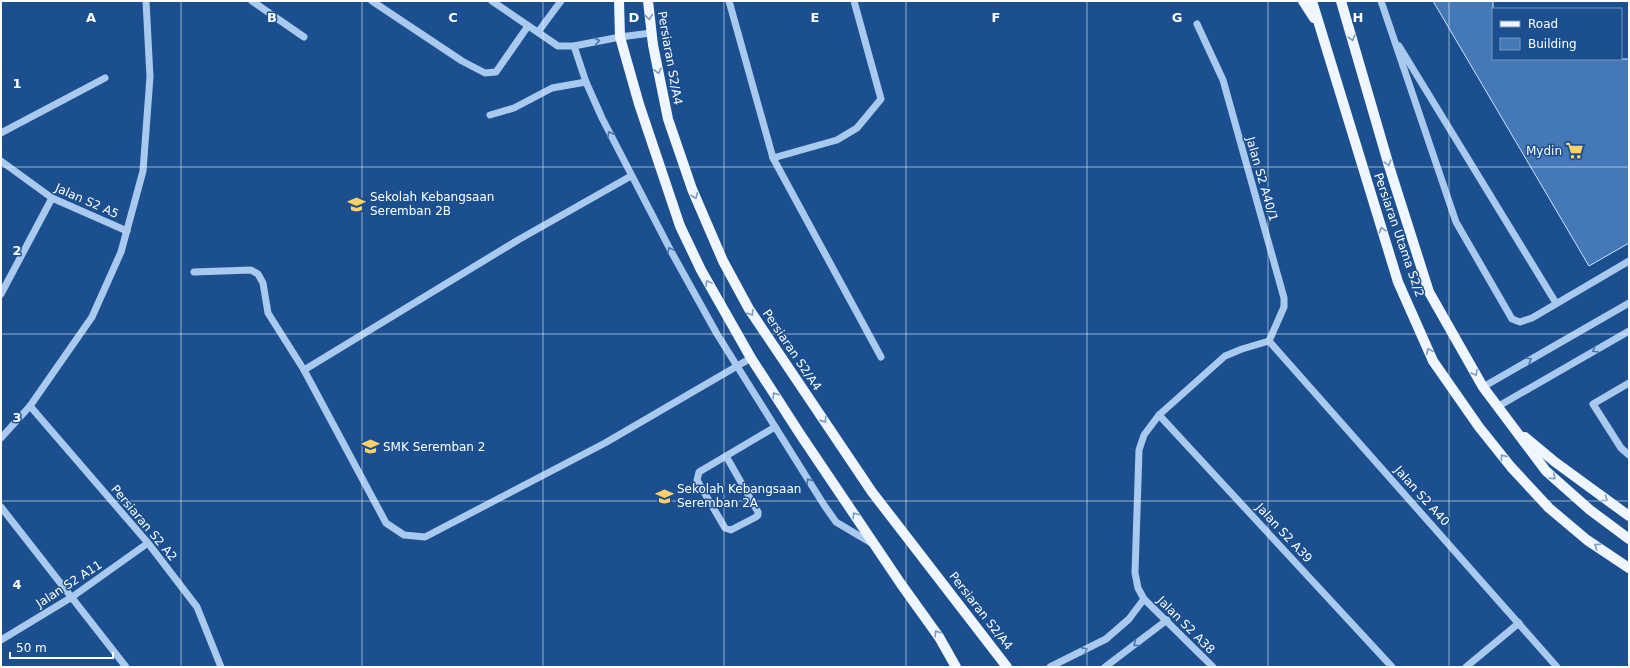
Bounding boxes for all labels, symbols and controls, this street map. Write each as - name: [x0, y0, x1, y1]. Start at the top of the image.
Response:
- legend: [1492, 8, 1622, 60]
- text: A: [86, 10, 96, 25]
- text: B: [267, 10, 277, 25]
- text: C: [448, 10, 458, 25]
- text: D: [629, 10, 640, 25]
- street label: Persiaran S2/A4: [655, 10, 685, 106]
- text: E: [811, 10, 819, 25]
- text: F: [992, 10, 1000, 25]
- text: G: [1172, 10, 1182, 25]
- text: H: [1353, 10, 1363, 25]
- one-way arrow: [645, 14, 654, 20]
- text: Road: [1528, 17, 1558, 31]
- one-way arrow: [1347, 35, 1356, 42]
- text: Building: [1528, 37, 1577, 51]
- one-way arrow: [594, 38, 600, 46]
- one-way arrow: [653, 68, 662, 75]
- text: 1: [12, 76, 22, 91]
- one-way arrow: [607, 131, 615, 138]
- street label: Jalan S2 A40/1: [1243, 134, 1281, 223]
- supermarket icon: Mydin: [1565, 141, 1585, 161]
- place label: Mydin: [1526, 144, 1562, 158]
- one-way arrow: [1383, 160, 1392, 167]
- street label: Persiaran Utama S2/2: [1371, 171, 1427, 299]
- street label: Jalan S2 A5: [52, 180, 121, 221]
- place label: Sekolah Kebangsaan Seremban 2B: [370, 190, 494, 218]
- one-way arrow: [690, 192, 698, 199]
- school or university icon: Sekolah Kebangsaan Seremban 2B: [347, 194, 367, 214]
- one-way arrow: [1378, 226, 1386, 233]
- text: 2: [12, 243, 22, 258]
- one-way arrow: [667, 247, 674, 254]
- one-way arrow: [706, 280, 713, 287]
- street label: Persiaran S2/A4: [760, 307, 824, 393]
- one-way arrow: [746, 309, 754, 316]
- one-way arrow: [1592, 346, 1599, 353]
- one-way arrow: [1425, 347, 1433, 354]
- one-way arrow: [1525, 358, 1532, 365]
- one-way arrow: [1470, 369, 1477, 376]
- one-way arrow: [772, 392, 779, 399]
- text: 3: [12, 410, 22, 425]
- one-way arrow: [819, 416, 826, 423]
- school or university icon: SMK Seremban 2: [360, 437, 380, 457]
- place label: SMK Seremban 2: [383, 440, 485, 454]
- one-way arrow: [1500, 454, 1507, 461]
- street label: Jalan S2 A40: [1391, 463, 1452, 529]
- one-way arrow: [1548, 472, 1556, 479]
- one-way arrow: [806, 478, 813, 485]
- street label: Persiaran S2 A2: [108, 482, 180, 564]
- place label: Sekolah Kebangsaan Seremban 2A: [677, 482, 801, 510]
- school or university icon: Sekolah Kebangsaan Seremban 2A: [654, 486, 674, 506]
- one-way arrow: [1601, 494, 1608, 502]
- street label: Jalan S2 A39: [1252, 500, 1315, 565]
- one-way arrow: [853, 512, 860, 519]
- one-way arrow: [1594, 544, 1601, 551]
- street label: Jalan S2 A11: [33, 558, 104, 611]
- street label: Persiaran S2/A4: [946, 569, 1016, 653]
- text: 4: [12, 577, 22, 592]
- street label: Jalan S2 A38: [1154, 593, 1218, 657]
- one-way arrow: [934, 630, 941, 637]
- scale bar: [10, 634, 113, 660]
- one-way arrow: [1134, 639, 1141, 646]
- text: 50 m: [16, 641, 47, 655]
- one-way arrow: [1081, 647, 1088, 655]

